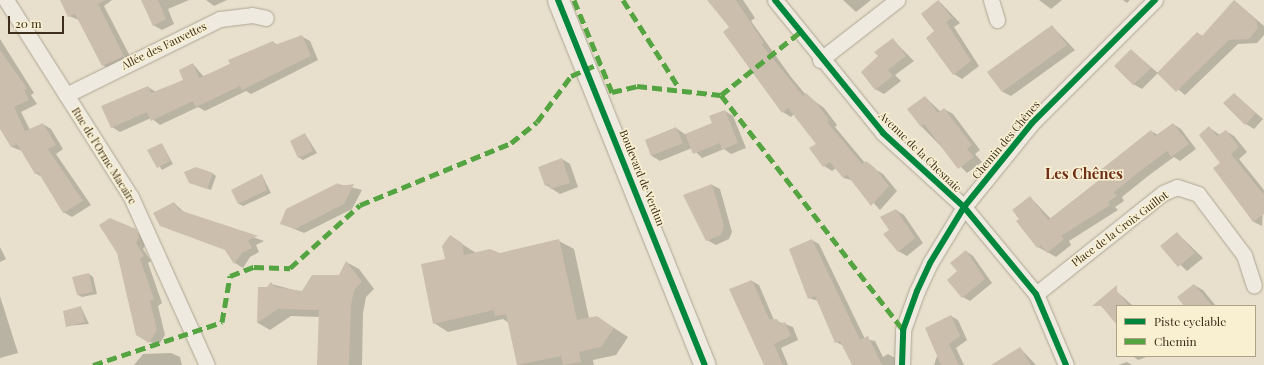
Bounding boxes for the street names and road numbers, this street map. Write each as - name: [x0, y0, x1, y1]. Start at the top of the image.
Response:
- street label: Allée des Fauvettes: [119, 20, 209, 72]
- street label: Chemin des Chênes: [969, 98, 1043, 182]
- street label: Rue de l'Orme Macaire: [69, 105, 139, 207]
- street label: Avenue de la Chesnaie: [876, 109, 964, 195]
- street label: Boulevard de Verdun: [617, 128, 667, 228]
- street label: Place de la Croix Guillot: [1069, 188, 1171, 270]

